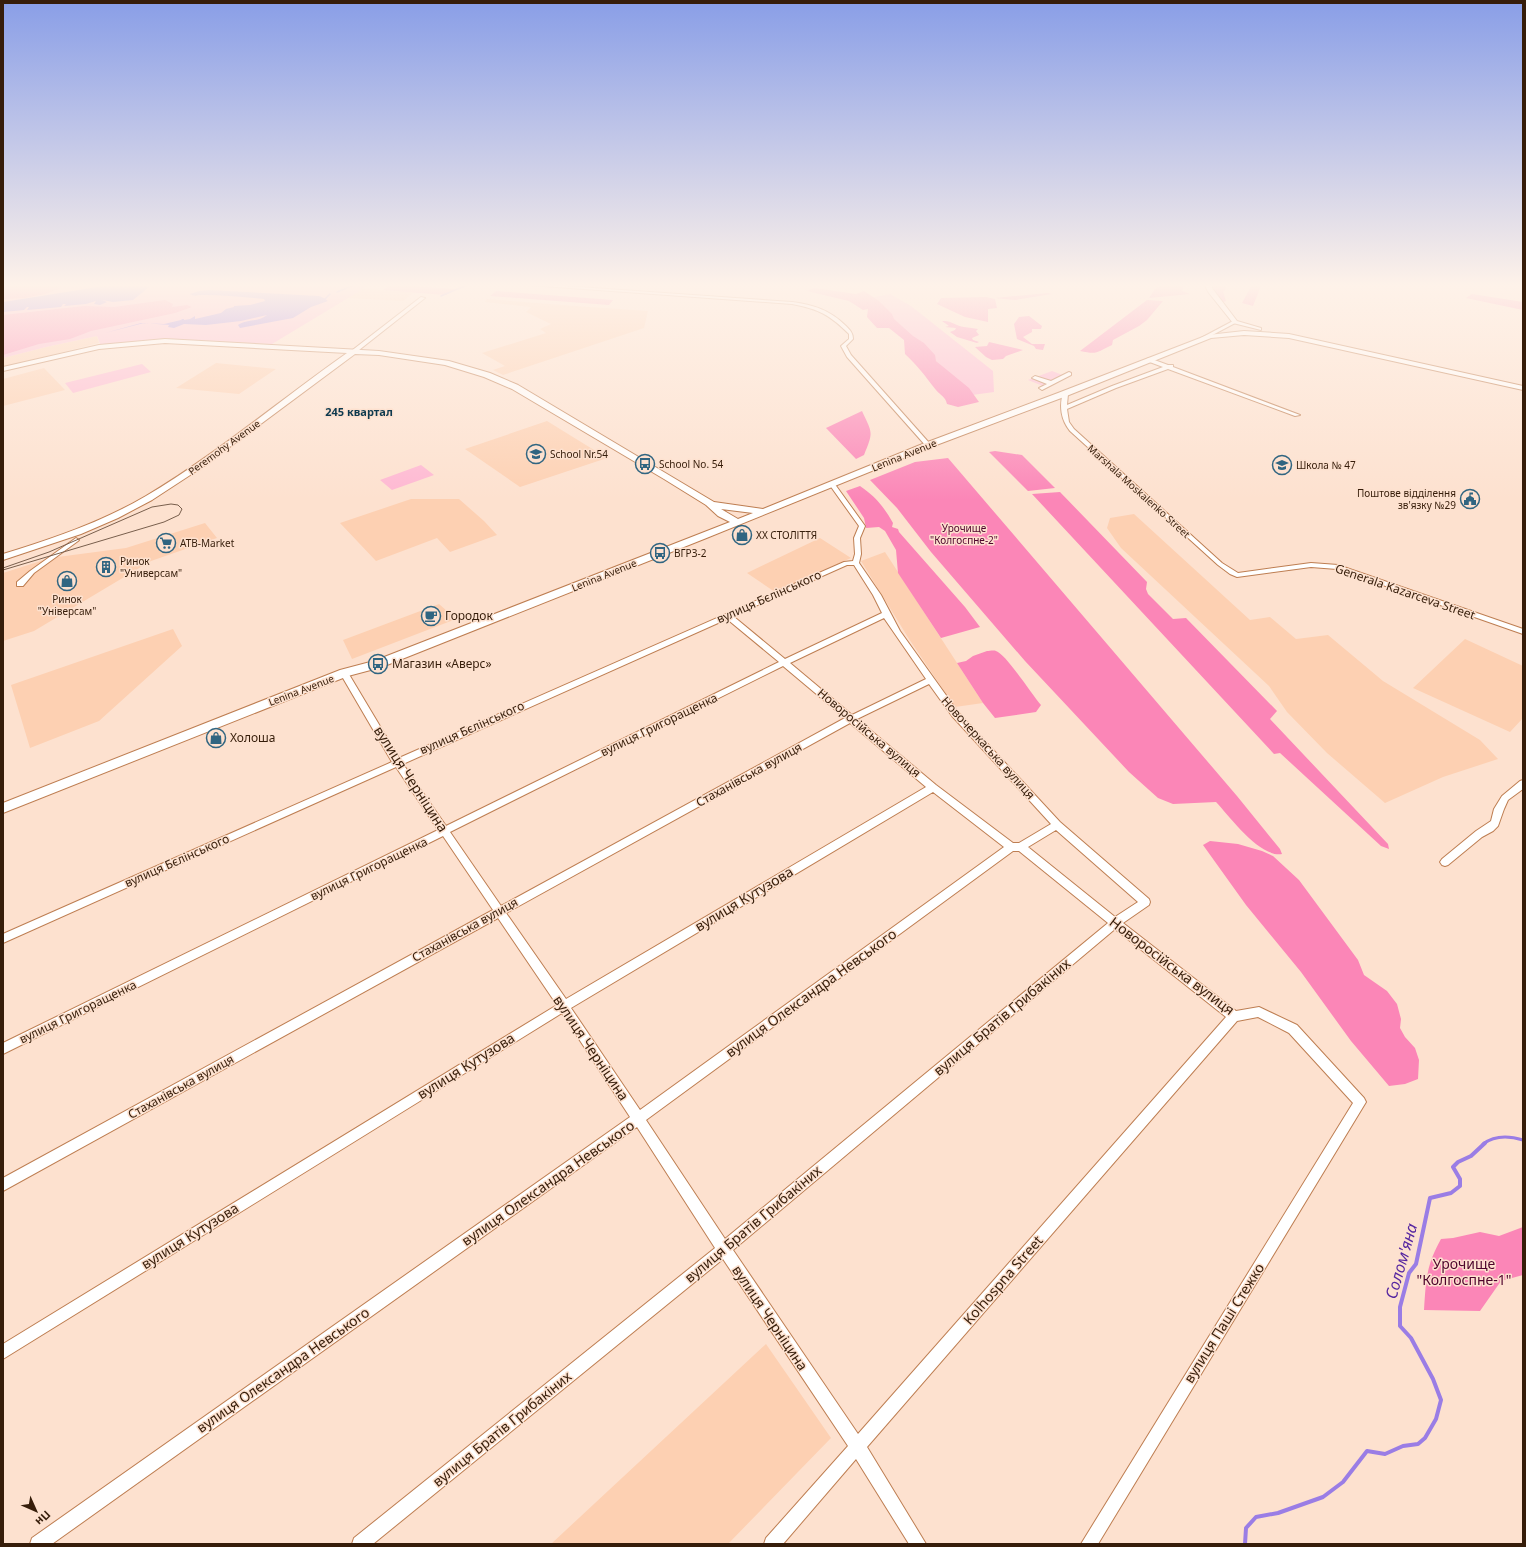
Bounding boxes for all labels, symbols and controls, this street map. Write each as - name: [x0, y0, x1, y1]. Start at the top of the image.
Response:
- district label: 245 квартал: [325, 404, 393, 419]
- street label: Peremohy Avenue: [185, 416, 263, 478]
- street label: Lenina Avenue: [869, 435, 939, 474]
- street label: Marshala Moskalenko Street: [1085, 441, 1194, 541]
- school or university icon: School Nr.54: [525, 443, 547, 465]
- place label: School Nr.54: [550, 447, 608, 461]
- bus stop icon: School No. 54: [634, 453, 656, 475]
- school or university icon: Школа № 47: [1271, 454, 1293, 476]
- place label: School No. 54: [659, 457, 723, 471]
- place label: Школа № 47: [1296, 458, 1356, 472]
- place label: Поштове відділення зв'язку №29: [1357, 486, 1456, 512]
- public building icon: Поштове відділення зв'язку №29: [1459, 488, 1481, 510]
- park label: Урочище "Колгоспне-2": [930, 521, 998, 547]
- shop icon: ХХ СТОЛІТТЯ: [731, 524, 753, 546]
- place label: ХХ СТОЛІТТЯ: [756, 528, 817, 542]
- supermarket icon: ATB-Market: [155, 532, 177, 554]
- place label: ATB-Market: [180, 536, 235, 550]
- bus stop icon: ВГРЗ-2: [649, 542, 671, 564]
- place label: ВГРЗ-2: [674, 546, 707, 560]
- place label: Ринок "Универсам": [120, 554, 182, 580]
- street label: Lenina Avenue: [569, 555, 639, 594]
- building icon: Ринок "Универсам": [95, 556, 117, 578]
- street label: Generala Kazarceva Street: [1333, 560, 1478, 624]
- street label: вулиця Бєлінського: [714, 566, 824, 627]
- shop icon: Ринок "Універсам": [56, 570, 78, 592]
- place label: Ринок "Універсам": [38, 592, 96, 618]
- cafe icon: Городок: [420, 605, 442, 627]
- place label: Городок: [445, 607, 493, 624]
- bus stop icon: Магазин «Аверс»: [367, 653, 389, 675]
- place label: Магазин «Аверс»: [392, 655, 492, 672]
- street label: Lenina Avenue: [266, 671, 336, 709]
- street label: Новоросійська вулиця: [814, 684, 925, 781]
- street label: вулиця Григоращенка: [597, 689, 720, 760]
- street label: Новочеркаська вулиця: [938, 693, 1039, 803]
- street label: вулиця Бєлінського: [417, 697, 527, 758]
- street label: вулиця Черніцина: [370, 722, 453, 835]
- shop icon: Холоша: [205, 727, 227, 749]
- place label: Холоша: [230, 729, 276, 746]
- street label: Стаханівська вулиця: [693, 738, 805, 811]
- street label: вулиця Бєлінського: [122, 830, 232, 891]
- street label: вулиця Григоращенка: [307, 833, 430, 904]
- street label: вулиця Кутузова: [691, 862, 796, 935]
- street label: Стаханівська вулиця: [409, 893, 521, 966]
- street label: Новоросійська вулиця: [1106, 912, 1239, 1019]
- street label: вулиця Олександра Невського: [721, 924, 900, 1061]
- street label: вулиця Братів Грибакіних: [929, 953, 1075, 1080]
- street label: вулиця Григоращенка: [16, 976, 139, 1047]
- street label: вулиця Черніцина: [549, 991, 634, 1104]
- street label: вулиця Кутузова: [413, 1028, 518, 1103]
- street label: Стаханівська вулиця: [125, 1050, 237, 1123]
- street label: вулиця Олександра Невського: [457, 1115, 638, 1250]
- street label: вулиця Братів Грибакіних: [680, 1160, 826, 1287]
- street label: вулиця Кутузова: [137, 1198, 242, 1273]
- water label: Солом'яна: [1380, 1221, 1422, 1301]
- street label: Kolhospna Street: [959, 1231, 1047, 1328]
- park label: Урочище "Колгоспне-1": [1417, 1254, 1511, 1289]
- street label: вулиця Паші Стежко: [1179, 1259, 1268, 1386]
- street label: вулиця Черніцина: [728, 1261, 813, 1374]
- street label: вулиця Олександра Невського: [192, 1302, 373, 1437]
- street label: вулиця Братів Грибакіних: [428, 1366, 576, 1491]
- north arrow: [16, 1491, 56, 1531]
- text: Пн: [33, 1508, 54, 1529]

